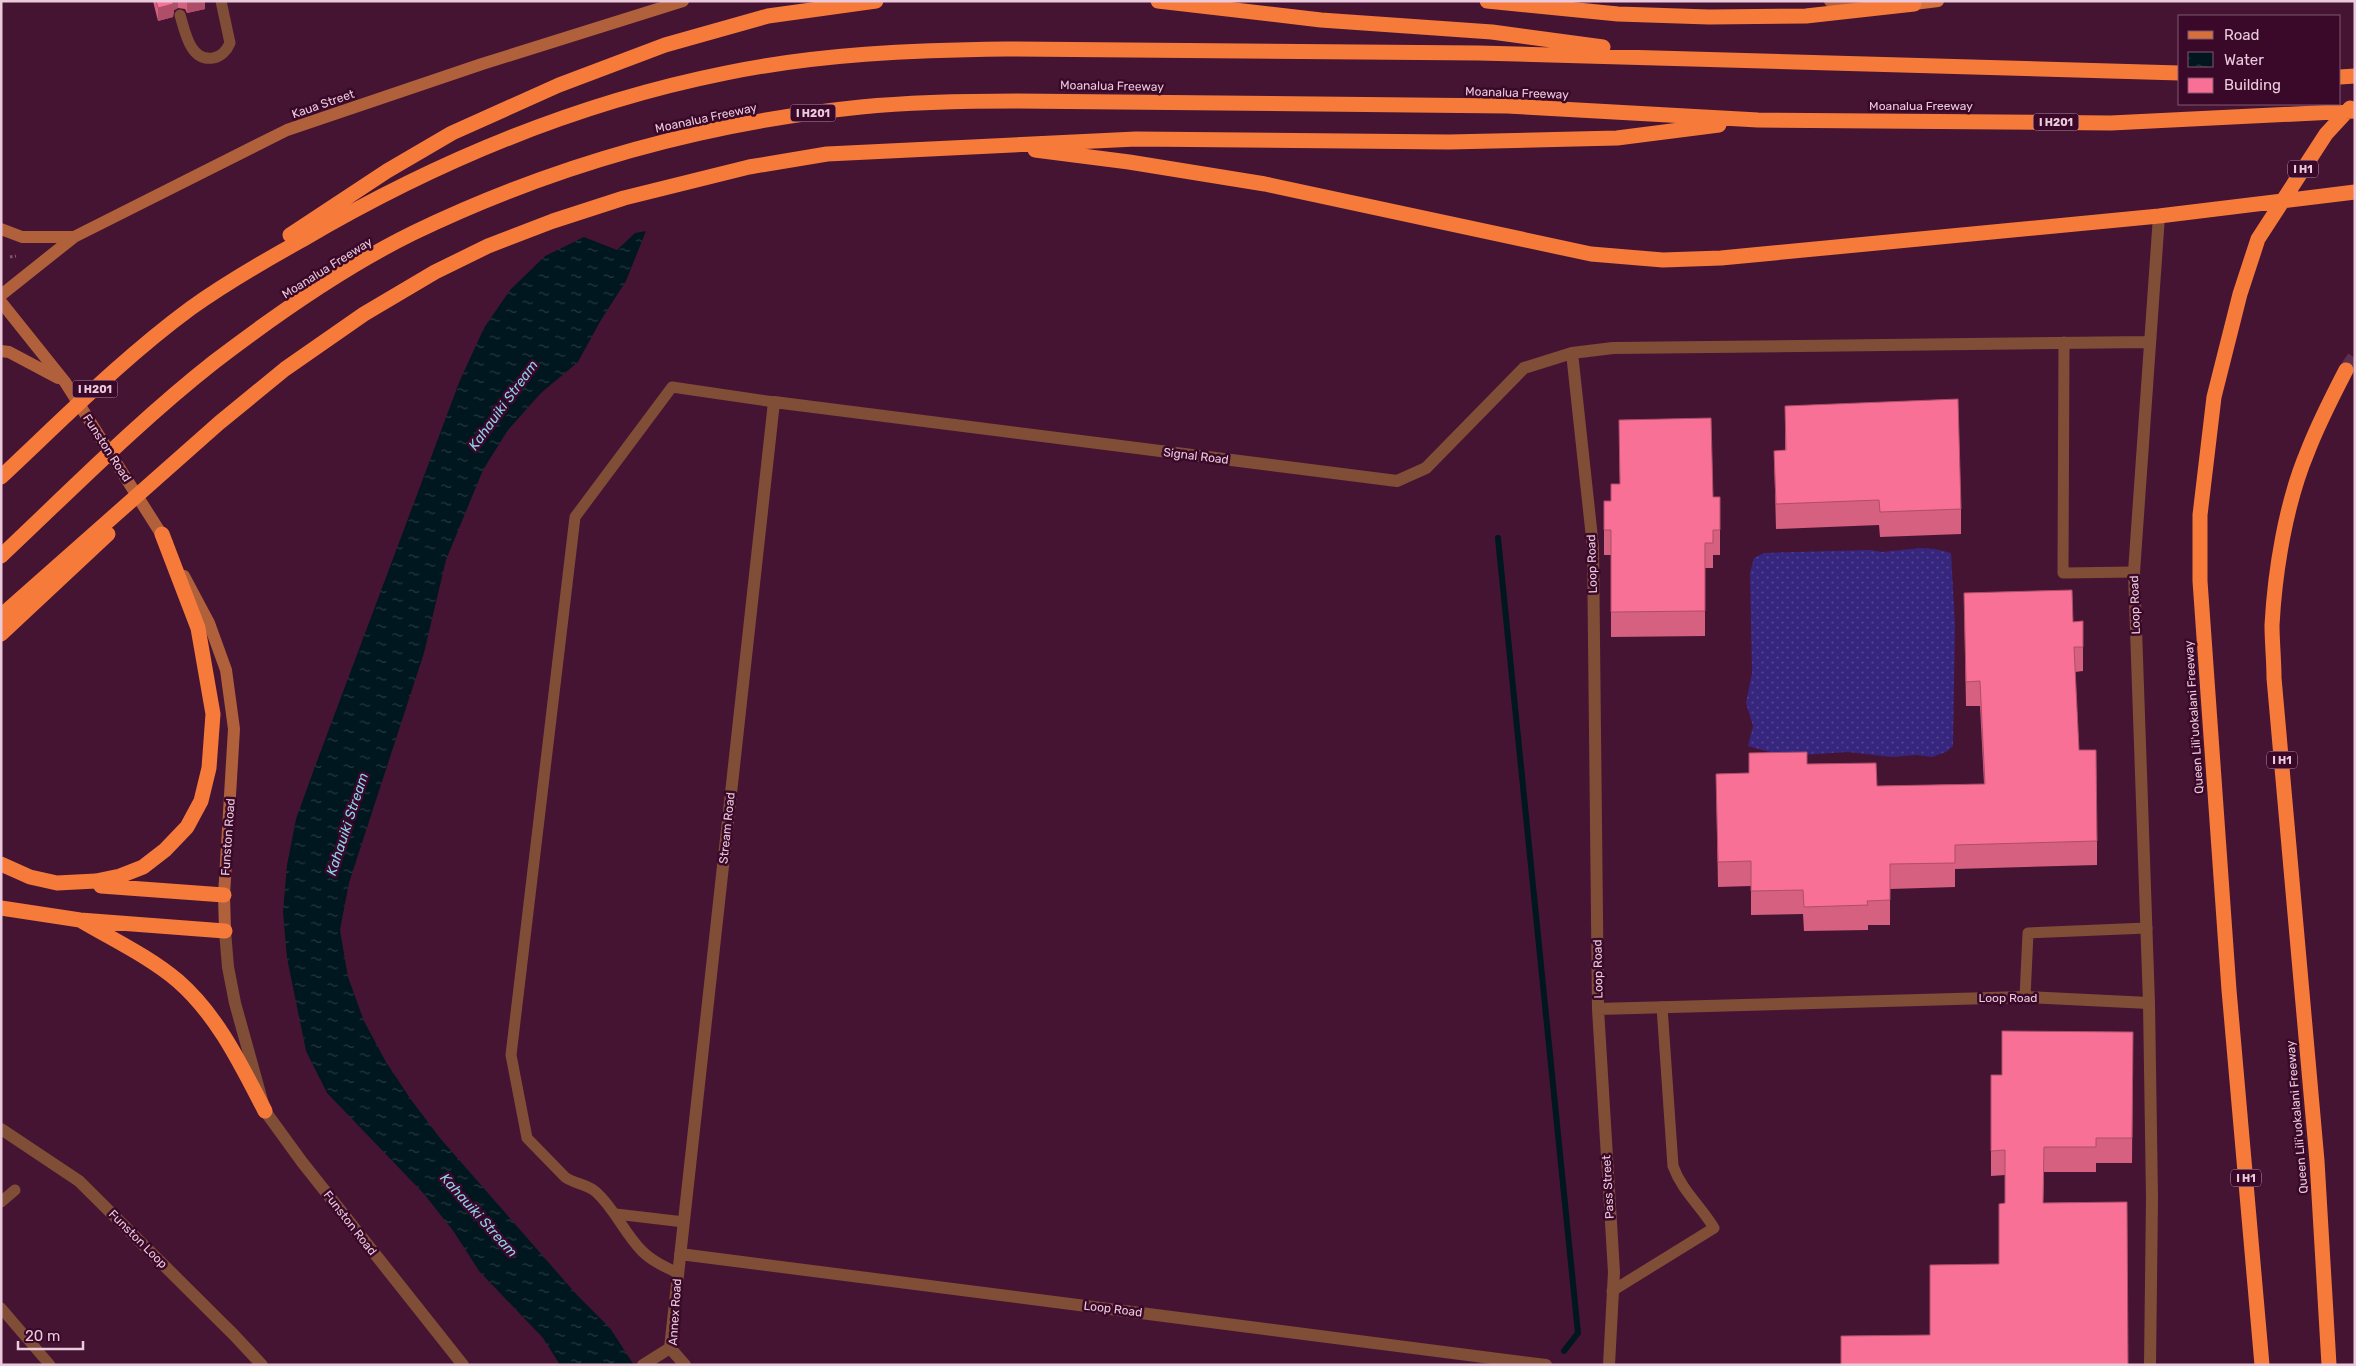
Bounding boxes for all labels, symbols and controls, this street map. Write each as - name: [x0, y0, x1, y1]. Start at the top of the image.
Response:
- legend: [2178, 15, 2341, 105]
- text: Road: [2224, 26, 2260, 44]
- text: Water: [2224, 51, 2264, 69]
- text: Building: [2224, 76, 2281, 94]
- street label: Moanalua Freeway: [1060, 78, 1164, 94]
- street label: Moanalua Freeway: [1465, 84, 1569, 102]
- street label: Kaua Street: [290, 87, 356, 121]
- street label: Moanalua Freeway: [1869, 99, 1973, 113]
- street label: Moanalua Freeway: [654, 100, 759, 136]
- road number: I H201: [790, 105, 836, 122]
- road number: I H201: [2034, 114, 2078, 130]
- road number: I H1: [2288, 160, 2318, 178]
- street label: Moanalua Freeway: [279, 234, 375, 301]
- water label: Kahauiki Stream: [465, 357, 542, 454]
- road number: I H201: [72, 380, 118, 398]
- street label: Funston Road: [80, 412, 134, 484]
- street label: Signal Road: [1163, 445, 1229, 467]
- street label: Loop Road: [1584, 534, 1600, 594]
- street label: Loop Road: [2127, 575, 2143, 635]
- street label: Queen Liliʻuokalani Freeway: [2182, 639, 2206, 794]
- road number: I H1: [2267, 752, 2297, 768]
- water label: Kahauiki Stream: [323, 771, 372, 878]
- street label: Stream Road: [716, 791, 738, 865]
- street label: Funston Road: [218, 798, 238, 876]
- street label: Loop Road: [1590, 939, 1606, 999]
- street label: Loop Road: [1979, 991, 2037, 1005]
- street label: Queen Liliʻuokalani Freeway: [2283, 1039, 2311, 1194]
- street label: Pass Street: [1599, 1154, 1617, 1219]
- water label: Kahauiki Stream: [437, 1170, 521, 1261]
- road number: I H1: [2231, 1170, 2261, 1186]
- street label: Funston Road: [321, 1188, 379, 1258]
- street label: Funston Loop: [106, 1207, 170, 1271]
- street label: Annex Road: [666, 1278, 684, 1346]
- street label: Loop Road: [1083, 1298, 1143, 1320]
- scale bar: [18, 1318, 82, 1350]
- text: 20 m: [25, 1327, 60, 1345]

